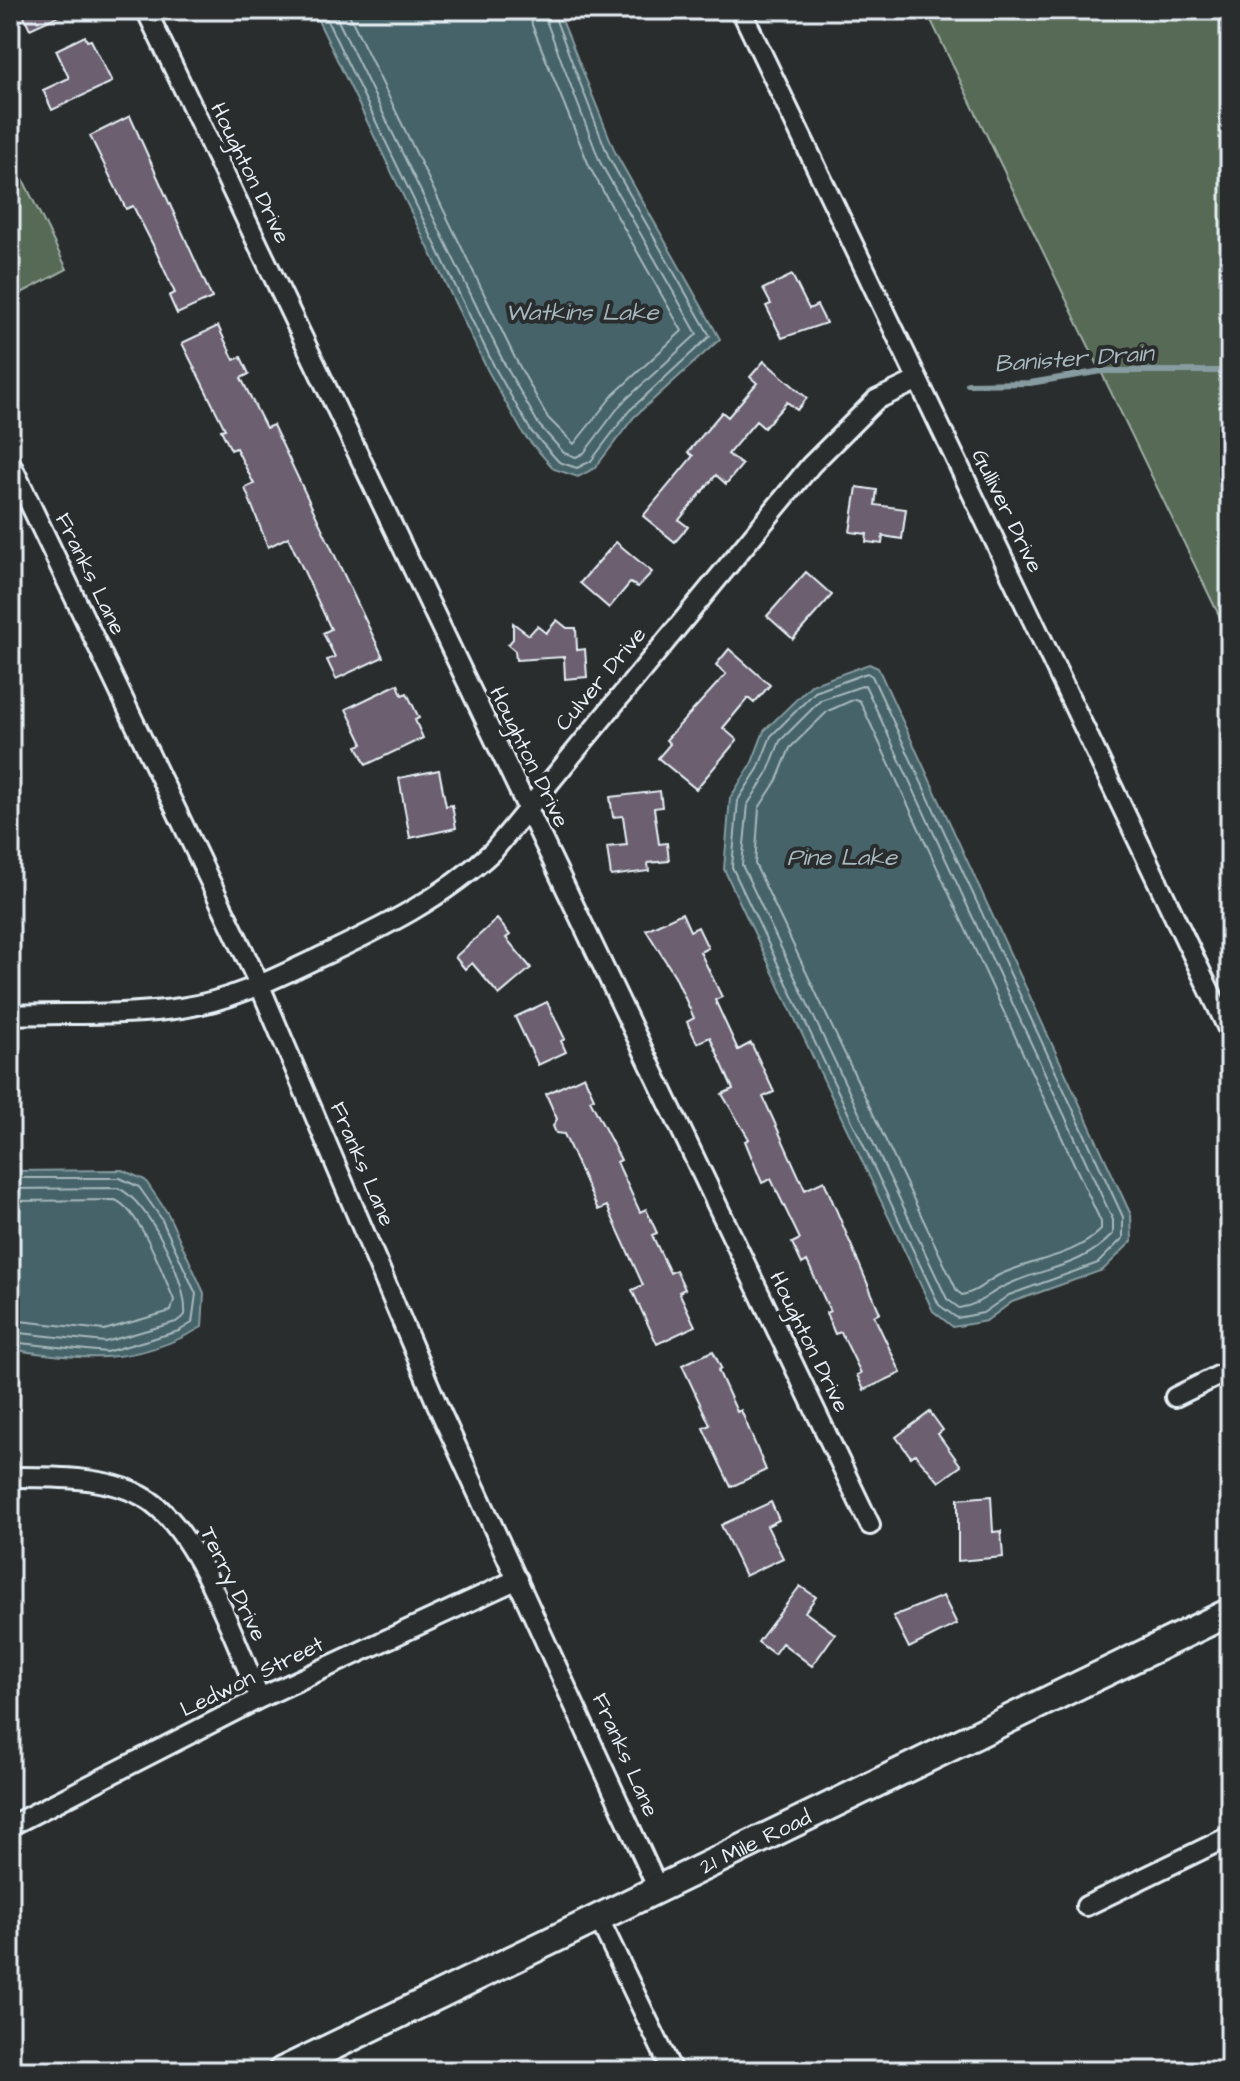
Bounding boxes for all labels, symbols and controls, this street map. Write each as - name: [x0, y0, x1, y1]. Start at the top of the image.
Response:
- street label: Houghton Drive: [202, 97, 298, 249]
- water label: Watkins Lake: [505, 296, 660, 330]
- water label: Banister Drain: [993, 336, 1157, 382]
- street label: Gulliver Drive: [964, 444, 1050, 578]
- street label: Franks Lane: [47, 508, 133, 640]
- street label: Culver Drive: [548, 620, 654, 738]
- street label: Houghton Drive: [481, 681, 577, 833]
- water label: Pine Lake: [787, 841, 898, 875]
- street label: Franks Lane: [322, 1097, 402, 1231]
- street label: Houghton Drive: [761, 1266, 857, 1418]
- street label: Terry Drive: [191, 1522, 274, 1647]
- street label: Ledwon Street: [175, 1629, 329, 1725]
- street label: Franks Lane: [584, 1688, 666, 1822]
- street label: 21 Mile Road: [694, 1802, 816, 1882]

